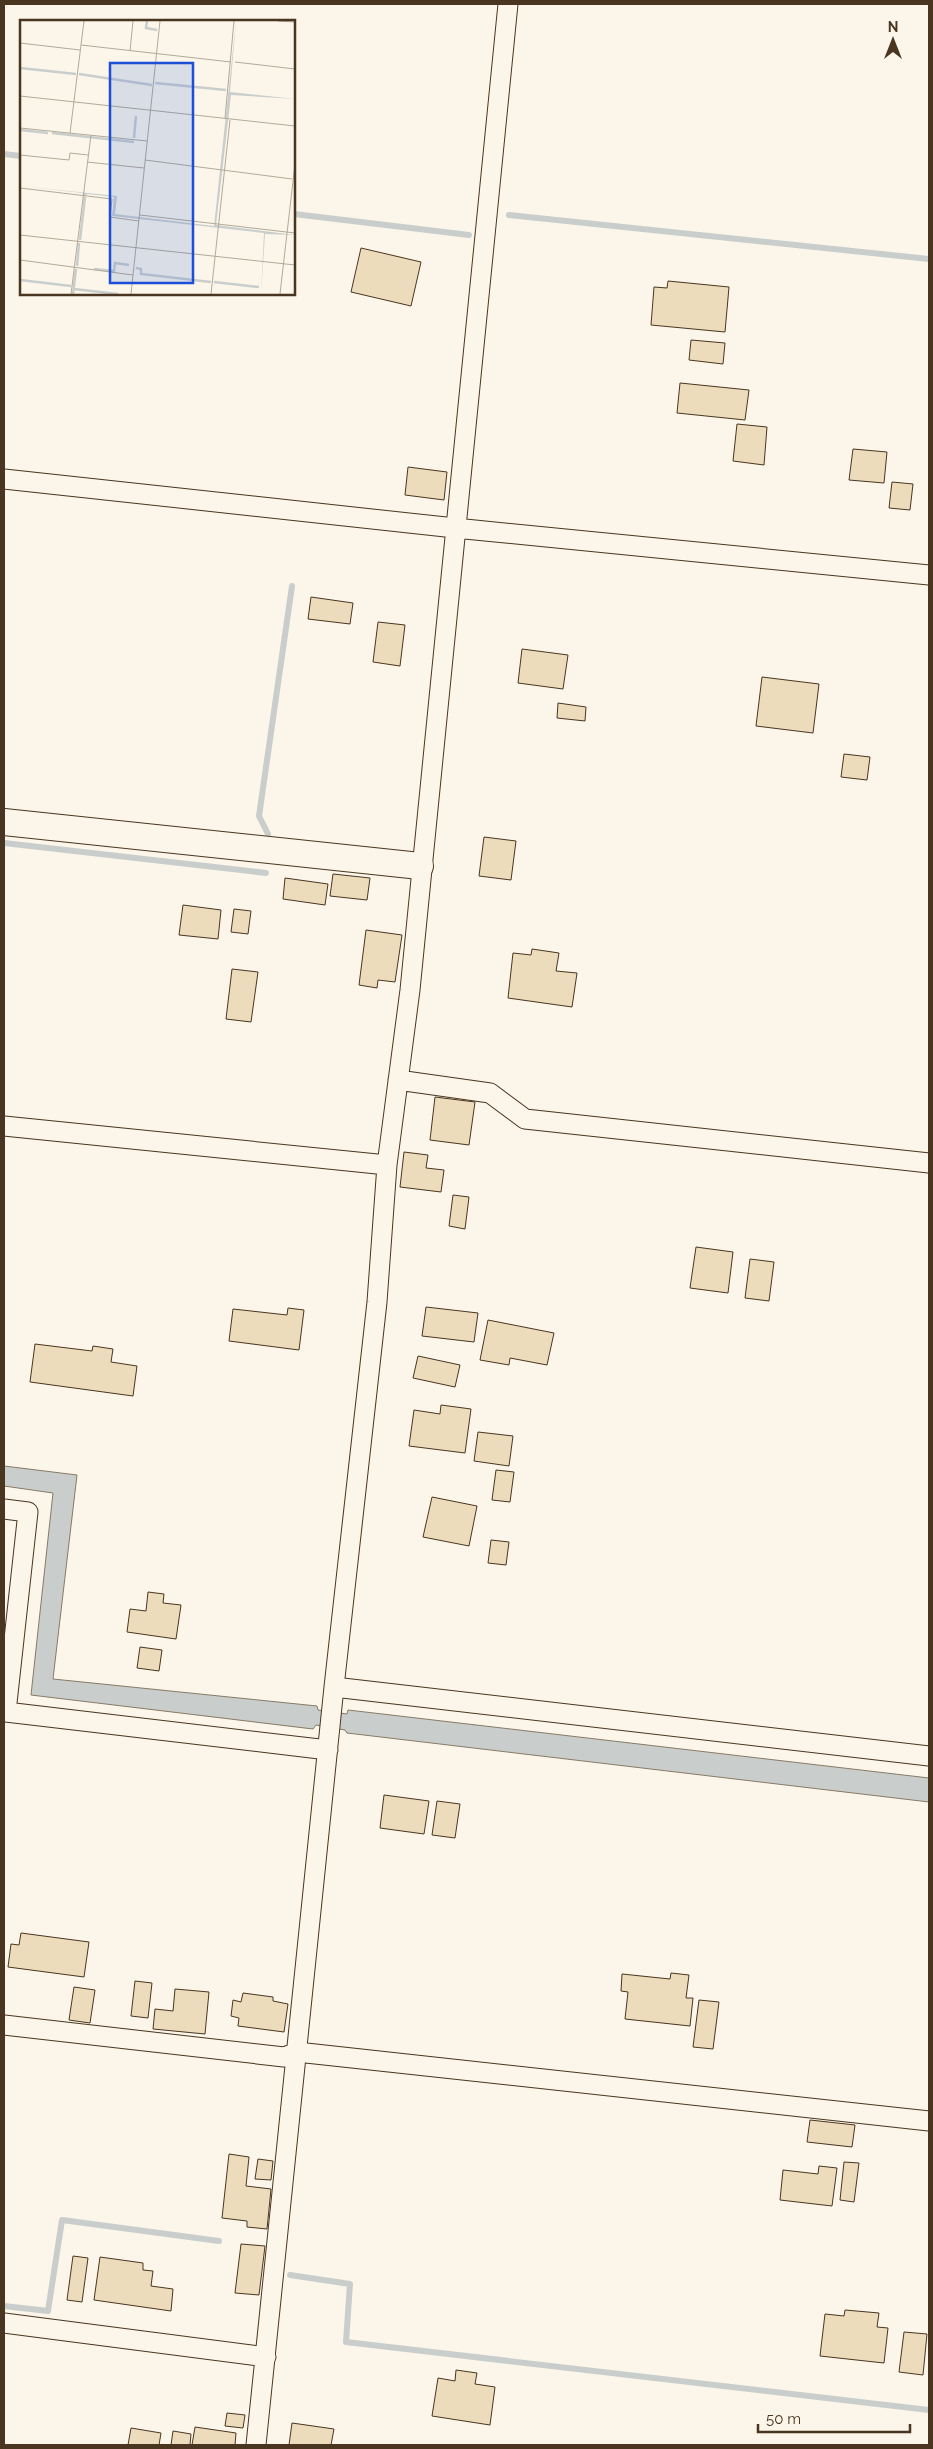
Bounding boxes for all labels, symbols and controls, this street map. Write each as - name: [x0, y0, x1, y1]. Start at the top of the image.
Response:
- north arrow: [868, 15, 918, 65]
- text: N: [888, 19, 898, 35]
- inset map: [20, 20, 295, 295]
- scale bar: [758, 2402, 910, 2434]
- text: 50 m: [766, 2410, 801, 2428]

